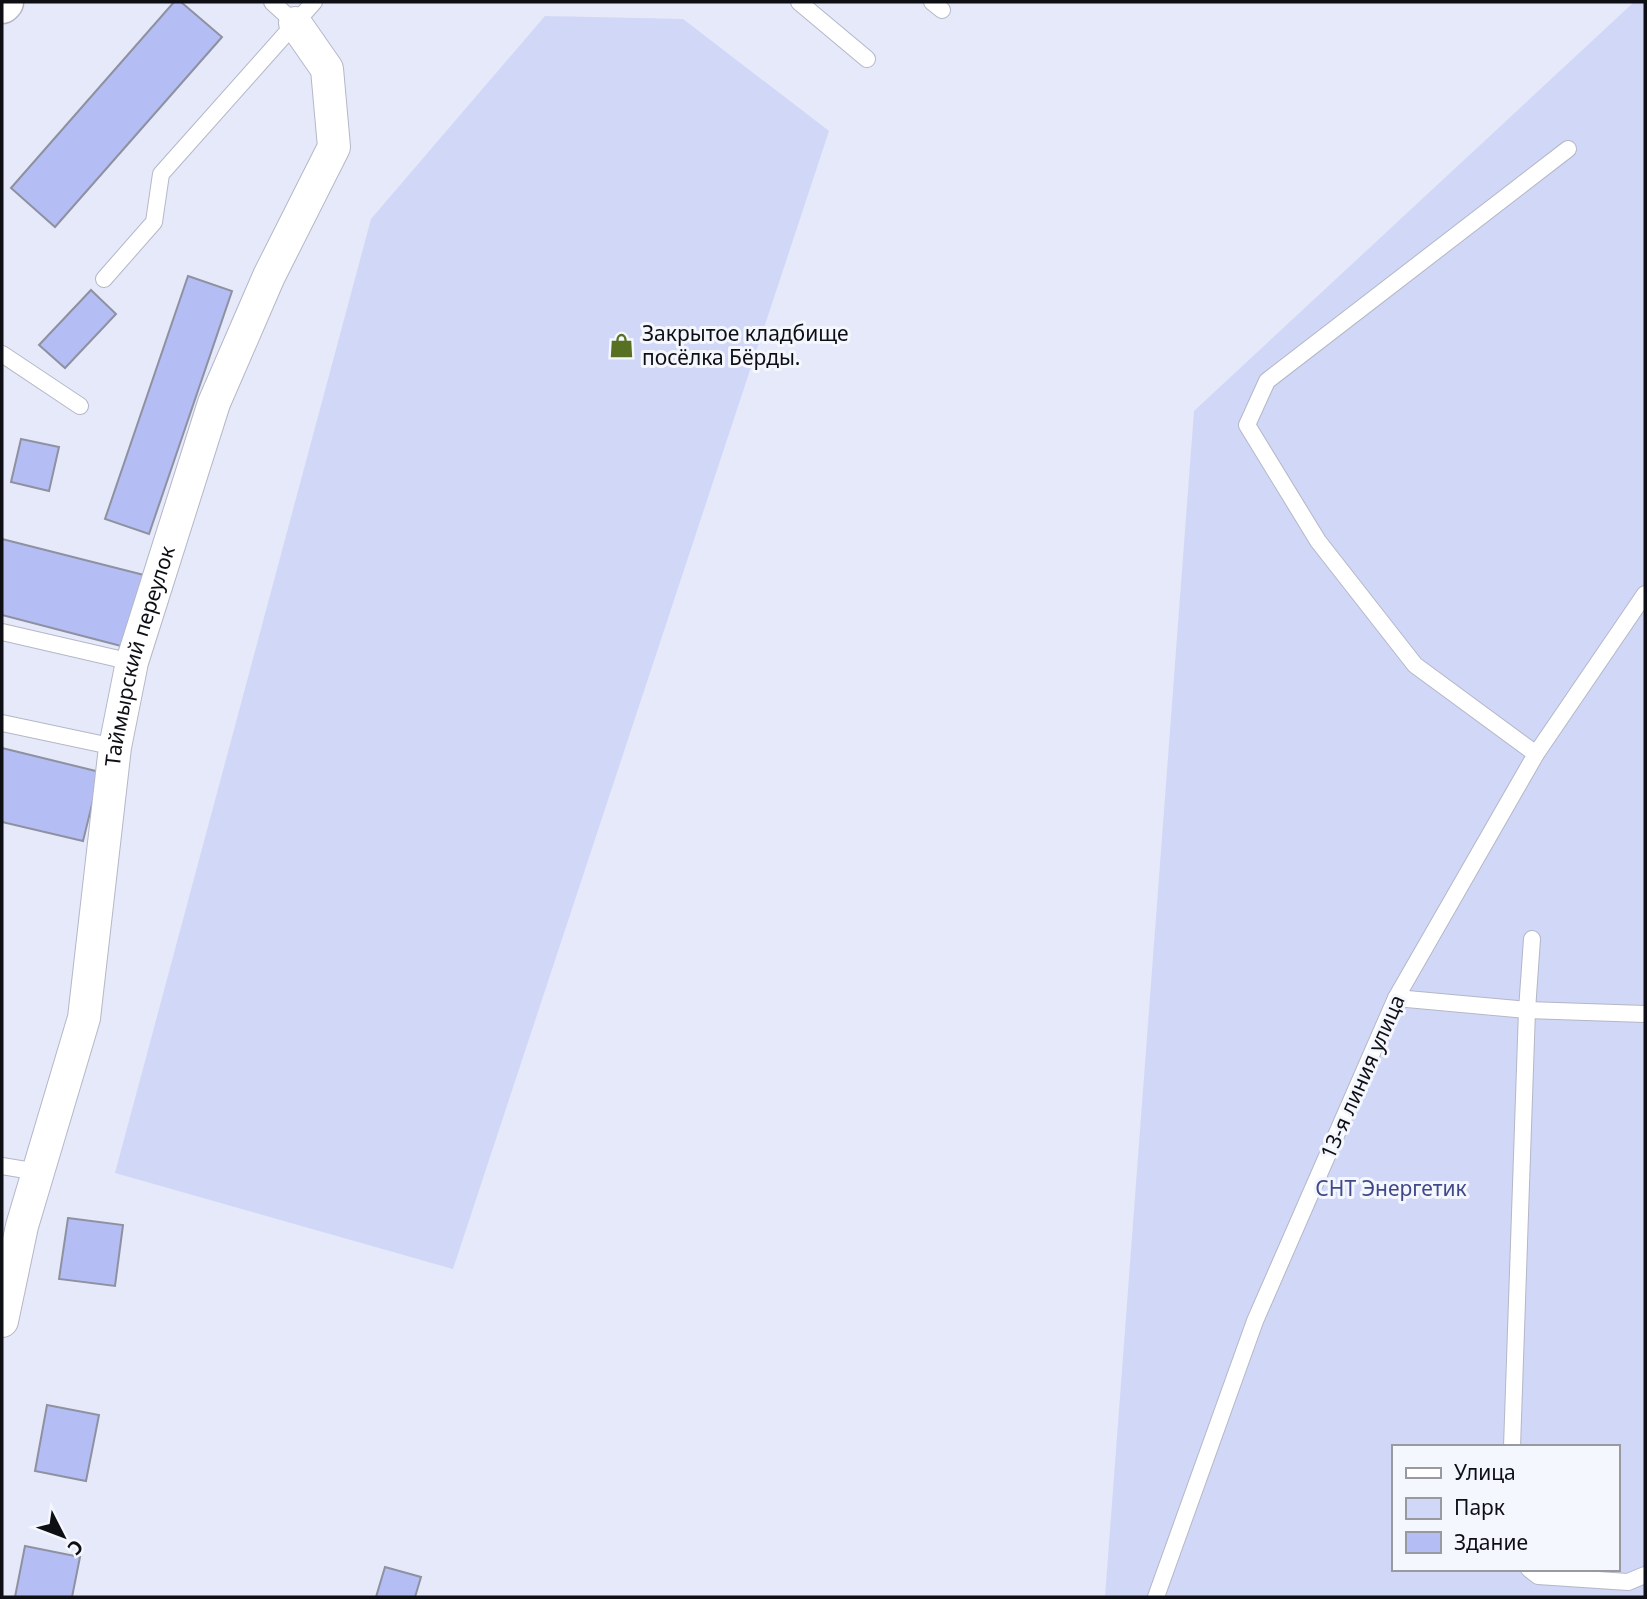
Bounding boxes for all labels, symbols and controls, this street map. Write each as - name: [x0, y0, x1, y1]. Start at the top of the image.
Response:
- place label: Закрытое кладбище посёлка Бёрды.: [642, 319, 849, 371]
- shop icon: Закрытое кладбище посёлка Бёрды.: [608, 332, 636, 360]
- street label: Таймырский переулок: [98, 542, 181, 768]
- street label: 13-я линия улица: [1313, 990, 1411, 1163]
- park label: СНТ Энергетик: [1315, 1174, 1467, 1202]
- legend: [1392, 1445, 1619, 1571]
- text: Улица: [1454, 1458, 1516, 1486]
- text: Парк: [1454, 1493, 1505, 1521]
- north arrow: [28, 1501, 98, 1571]
- text: Здание: [1454, 1528, 1528, 1556]
- text: С: [62, 1534, 89, 1561]

